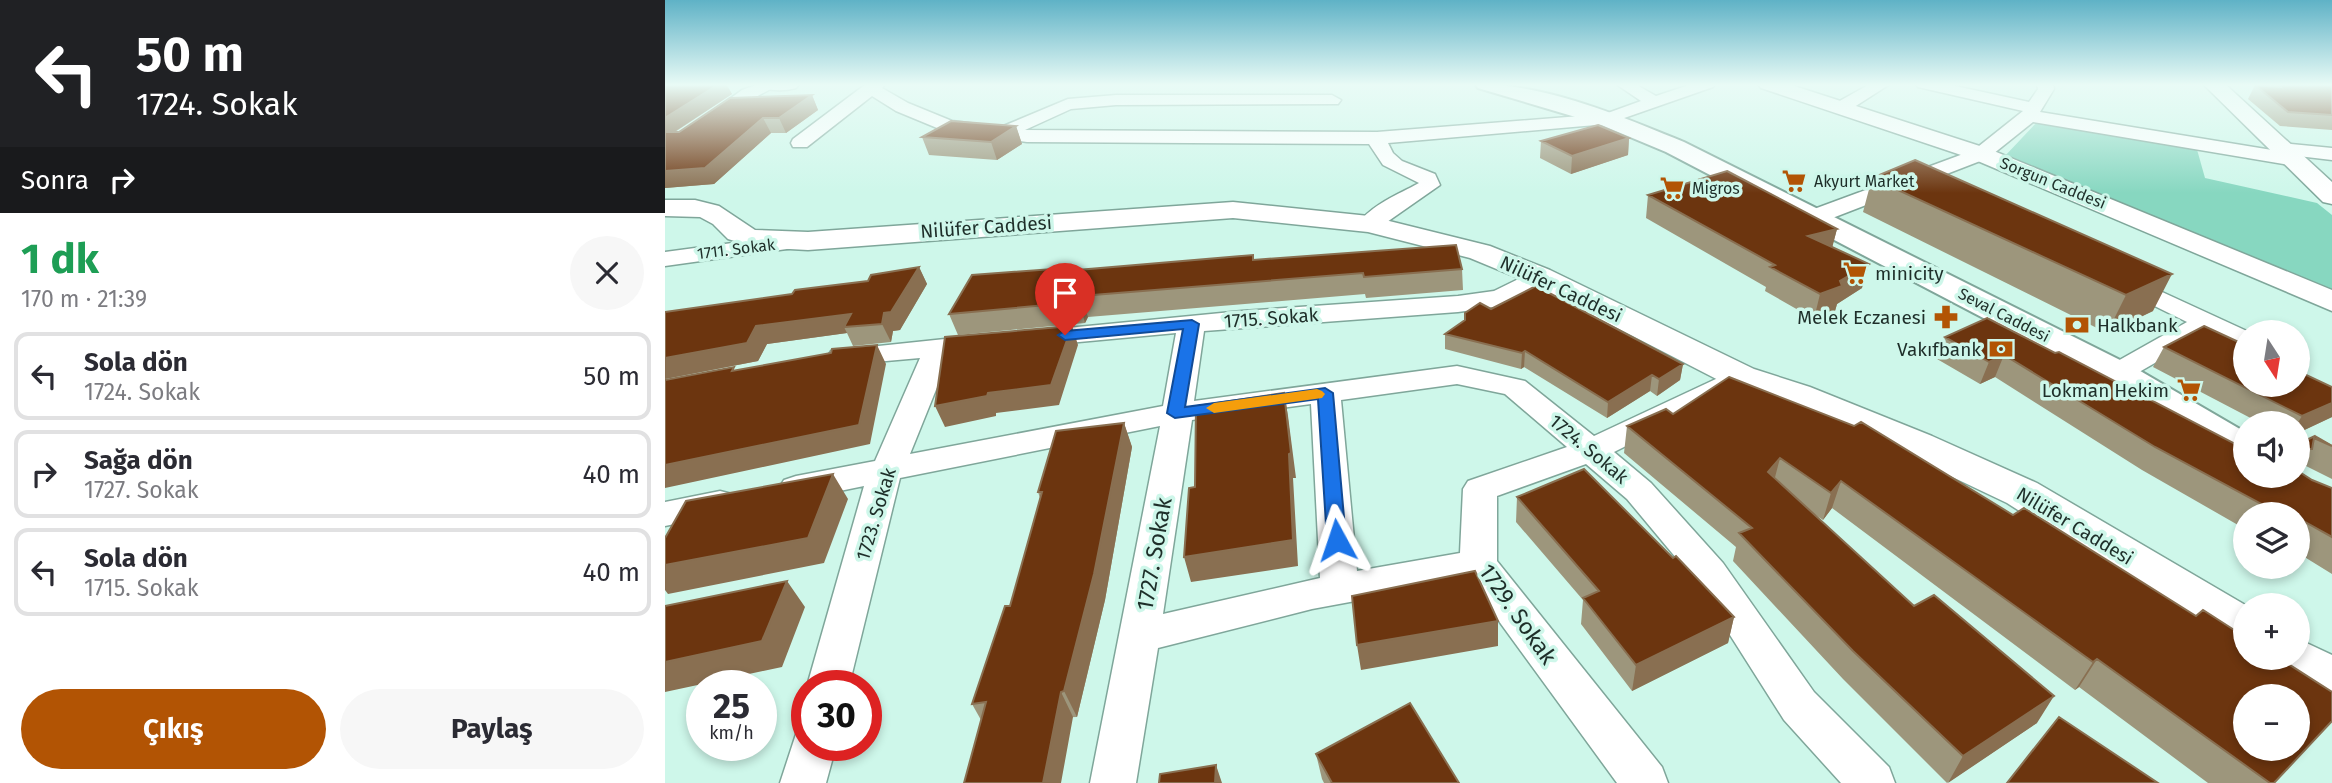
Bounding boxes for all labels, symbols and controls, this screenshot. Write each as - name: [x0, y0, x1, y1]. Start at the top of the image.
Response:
- text: 50 m: [136, 25, 244, 84]
- icon: left: [21, 28, 112, 119]
- text: 1724. Sokak: [136, 85, 298, 123]
- street label: Sorgun Caddesi: [1997, 153, 2109, 213]
- icon: right: [103, 161, 141, 199]
- text: Sonra: [21, 165, 89, 196]
- supermarket icon: Akyurt Market: [1780, 167, 1808, 195]
- place label: Akyurt Market: [1814, 172, 1915, 191]
- supermarket icon: Migros: [1658, 174, 1686, 202]
- place label: Migros: [1692, 179, 1740, 198]
- street label: Nilüfer Caddesi: [919, 211, 1053, 243]
- text: 1 dk: [21, 234, 99, 284]
- street label: 1711. Sokak: [696, 235, 777, 263]
- button: close: [570, 236, 644, 310]
- street label: Nilüfer Caddesi: [1496, 251, 1626, 327]
- supermarket icon: minicity: [1841, 259, 1869, 287]
- place label: minicity: [1875, 262, 1944, 285]
- pin: [1035, 263, 1095, 335]
- icon: arrive: [1046, 274, 1084, 312]
- street label: Seval Caddesi: [1955, 284, 2053, 346]
- text: 170 m · 21:39: [21, 285, 147, 313]
- street label: 1715. Sokak: [1223, 303, 1319, 333]
- pharmacy icon: Melek Eczanesi: [1932, 303, 1960, 331]
- place label: Melek Eczanesi: [1797, 306, 1926, 329]
- bank icon: Halkbank: [2063, 311, 2091, 339]
- place label: Halkbank: [2097, 314, 2178, 337]
- north arrow: [2233, 320, 2310, 397]
- map controls: [2233, 320, 2310, 761]
- bank icon: Vakıfbank: [1987, 335, 2015, 363]
- place label: Vakıfbank: [1897, 338, 1981, 361]
- text: Sola dön: [84, 347, 188, 378]
- icon: left: [25, 357, 63, 395]
- text: 50 m: [583, 361, 640, 392]
- supermarket icon: Lokman Hekim: [2175, 376, 2203, 404]
- text: 1724. Sokak: [84, 378, 200, 406]
- place label: Lokman Hekim: [2042, 379, 2169, 402]
- street label: 1724. Sokak: [1545, 409, 1633, 489]
- button: sound: [2233, 411, 2310, 488]
- text: Sağa dön: [84, 445, 193, 476]
- icon: right: [25, 455, 63, 493]
- text: 40 m: [582, 459, 640, 490]
- street label: 1723. Sokak: [851, 465, 901, 563]
- text: 1727. Sokak: [84, 476, 199, 504]
- street label: Nilüfer Caddesi: [2013, 482, 2137, 570]
- street label: 1727. Sokak: [1130, 495, 1178, 613]
- button: layers: [2233, 502, 2310, 579]
- position arrow: [1300, 503, 1374, 577]
- text: Sola dön: [84, 543, 188, 574]
- icon: left: [25, 553, 63, 591]
- text: 40 m: [582, 557, 640, 588]
- street label: 1729. Sokak: [1473, 558, 1563, 670]
- text: 1715. Sokak: [84, 574, 199, 602]
- button: +: [2233, 593, 2310, 670]
- speed limit sign: 30: [791, 670, 882, 761]
- button: −: [2233, 684, 2310, 761]
- text: 25: [713, 685, 750, 727]
- button: Çıkış: [21, 689, 326, 769]
- button: Paylaş: [340, 689, 644, 769]
- text: km/h: [709, 722, 754, 744]

